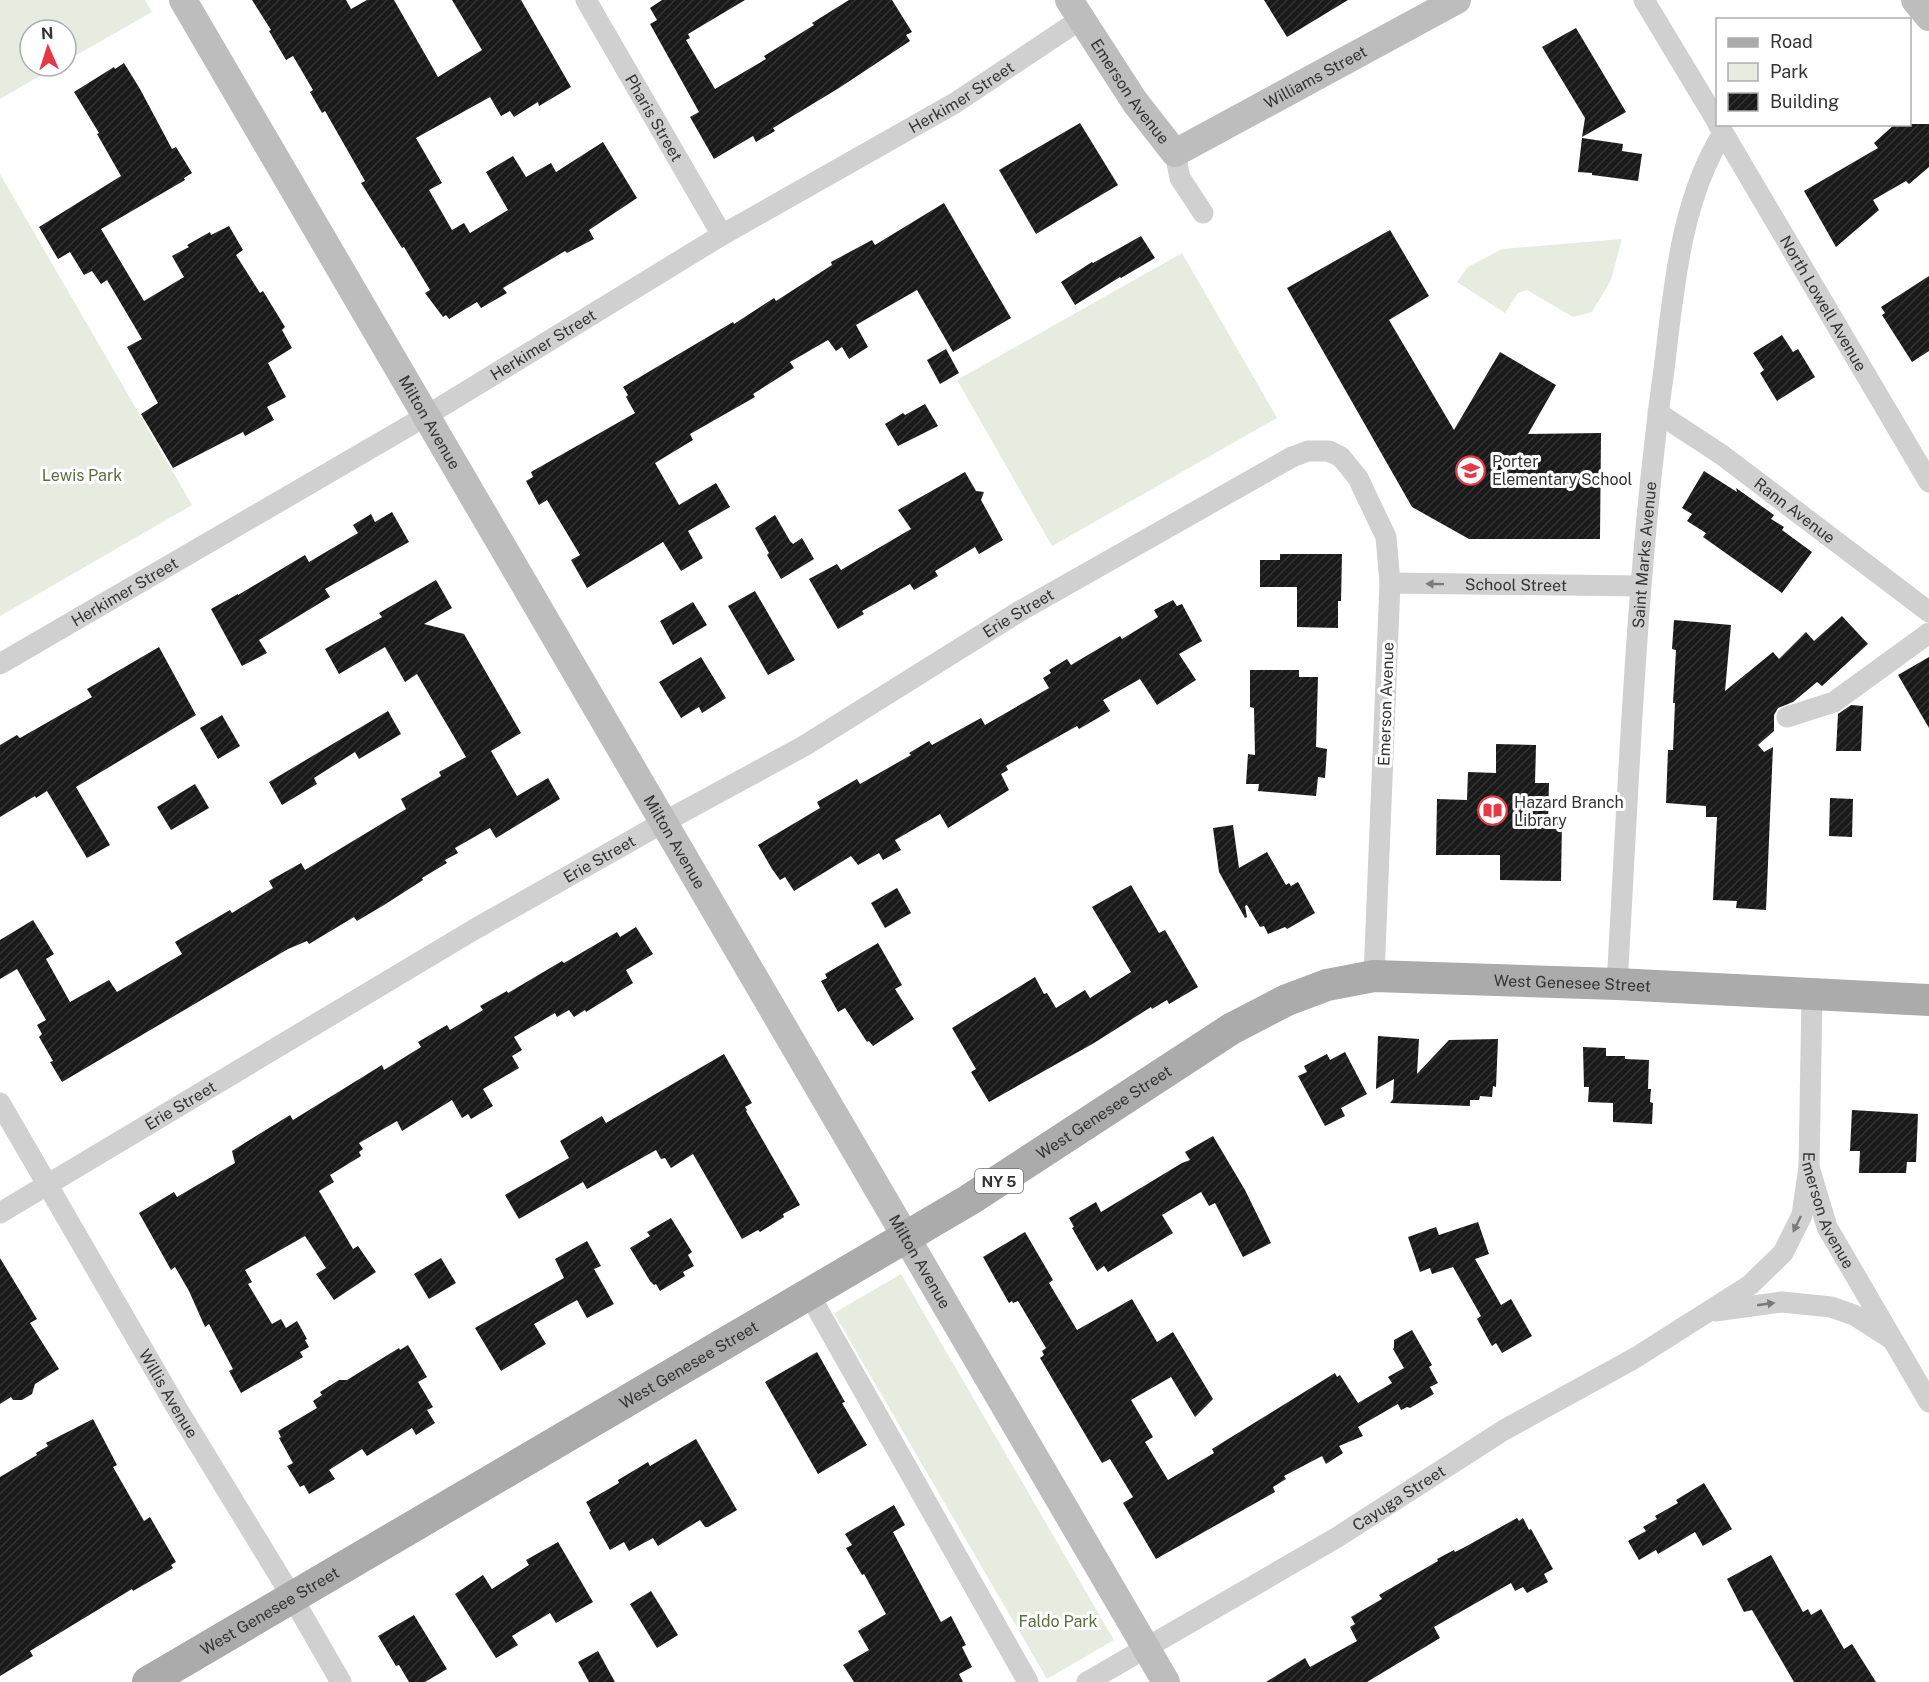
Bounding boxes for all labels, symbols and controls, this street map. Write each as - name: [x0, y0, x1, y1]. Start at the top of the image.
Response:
- north arrow: [18, 18, 78, 78]
- legend: [1716, 18, 1911, 126]
- text: N: [40, 24, 54, 43]
- text: Road: [1770, 31, 1813, 52]
- street label: Emerson Avenue: [1087, 35, 1174, 148]
- street label: Williams Street: [1261, 41, 1370, 112]
- street label: Herkimer Street: [905, 57, 1017, 137]
- text: Park: [1770, 61, 1808, 82]
- street label: Pharis Street: [622, 71, 687, 165]
- text: Building: [1770, 91, 1839, 112]
- street label: North Lowell Avenue: [1776, 232, 1871, 374]
- street label: Herkimer Street: [487, 305, 599, 384]
- street label: Milton Avenue: [395, 372, 465, 473]
- place label: Porter Elementary School: [1492, 452, 1633, 489]
- school or university icon: Porter Elementary School: [1455, 454, 1487, 486]
- park label: Lewis Park: [42, 466, 122, 485]
- street label: Rann Avenue: [1751, 473, 1839, 547]
- street label: Saint Marks Avenue: [1628, 480, 1660, 629]
- street label: Herkimer Street: [68, 553, 181, 630]
- street label: School Street: [1465, 574, 1567, 595]
- one-way arrow: [1425, 579, 1444, 589]
- street label: Erie Street: [979, 584, 1057, 642]
- street label: Emerson Avenue: [1374, 642, 1398, 766]
- street label: Milton Avenue: [640, 791, 710, 892]
- place label: Hazard Branch Library: [1514, 793, 1624, 830]
- library icon: Hazard Branch Library: [1477, 795, 1509, 827]
- street label: Erie Street: [560, 831, 638, 887]
- street label: West Genesee Street: [1493, 970, 1652, 995]
- street label: West Genesee Street: [1033, 1061, 1175, 1163]
- street label: Erie Street: [141, 1077, 219, 1134]
- street label: Emerson Avenue: [1798, 1152, 1859, 1272]
- road number: NY 5: [975, 1169, 1023, 1193]
- street label: Milton Avenue: [885, 1211, 955, 1312]
- one-way arrow: [1793, 1215, 1802, 1232]
- one-way arrow: [1757, 1299, 1776, 1309]
- street label: West Genesee Street: [616, 1316, 761, 1413]
- street label: Willis Avenue: [135, 1346, 202, 1441]
- street label: Cayuga Street: [1349, 1461, 1449, 1535]
- street label: West Genesee Street: [197, 1563, 342, 1659]
- park label: Faldo Park: [1018, 1612, 1098, 1631]

